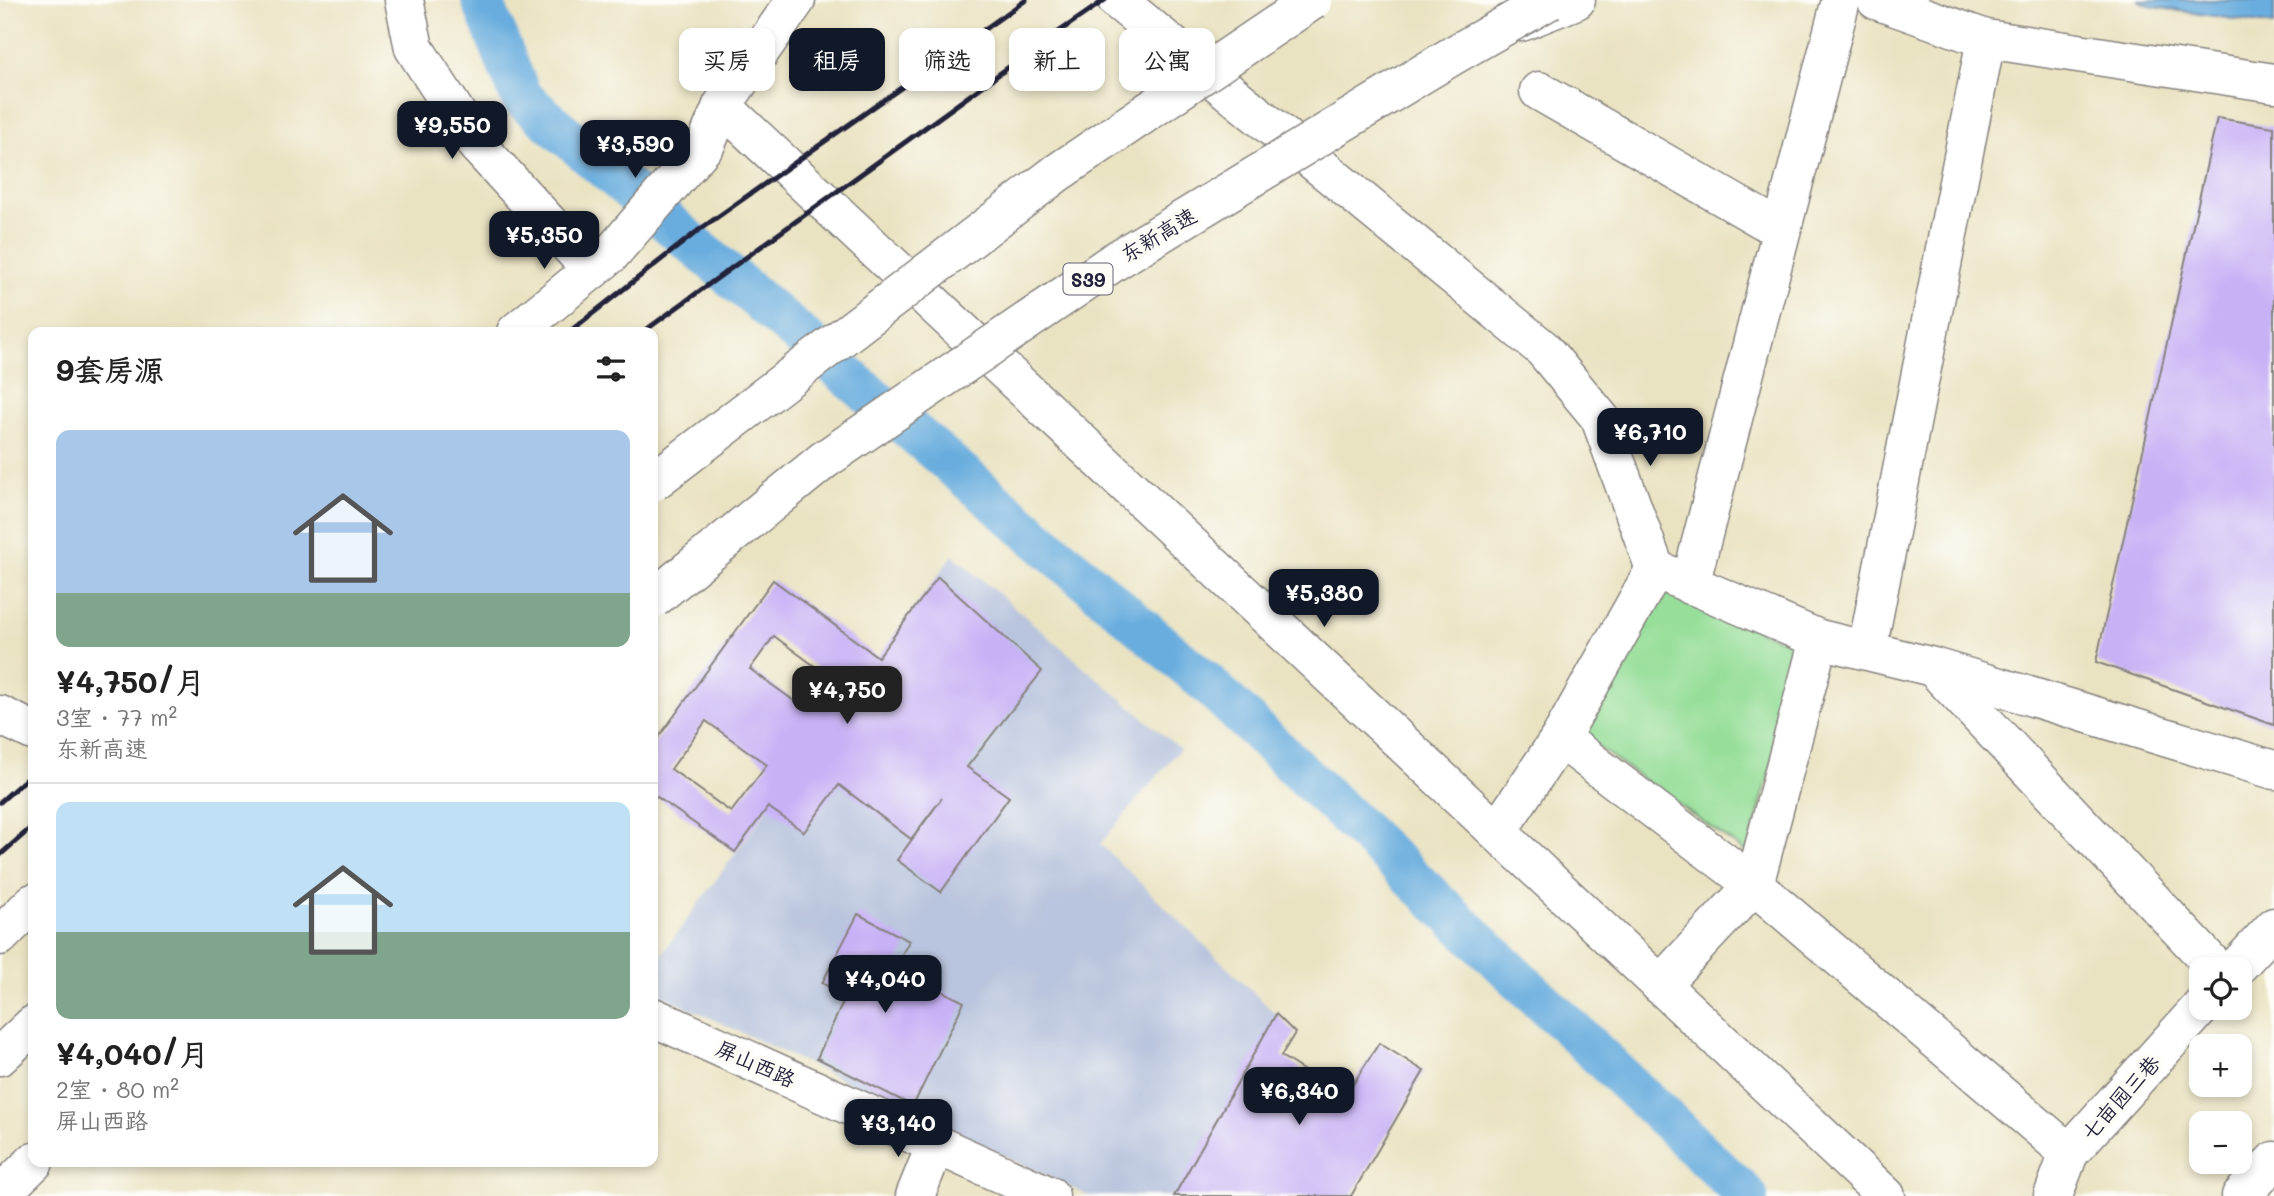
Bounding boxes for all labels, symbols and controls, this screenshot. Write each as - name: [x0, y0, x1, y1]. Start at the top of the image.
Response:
- chip: 买房: [679, 28, 775, 91]
- chip: 租房: [789, 28, 885, 91]
- chip: 筛选: [899, 28, 995, 91]
- chip: 新上: [1009, 28, 1105, 91]
- chip: 公寓: [1119, 28, 1215, 91]
- pin: ¥9,550: [395, 102, 509, 161]
- text: ¥9,550: [413, 109, 491, 139]
- pin: ¥3,590: [578, 120, 692, 180]
- text: ¥3,590: [596, 128, 674, 158]
- street label: 东新高速: [1115, 201, 1201, 267]
- pin: ¥5,350: [487, 212, 601, 271]
- text: ¥5,350: [505, 219, 583, 249]
- road number: S39: [1064, 264, 1112, 294]
- text: 9套房源: [56, 349, 164, 389]
- icon: filters: [592, 350, 630, 388]
- pin: ¥6,710: [1593, 408, 1707, 468]
- text: ¥6,710: [1613, 416, 1687, 446]
- icon: home: [280, 475, 406, 601]
- pin: ¥5,380: [1267, 570, 1381, 629]
- text: ¥5,380: [1285, 577, 1363, 607]
- text: ¥4,750/月: [56, 661, 205, 701]
- pin: ¥4,750: [790, 666, 904, 726]
- text: ¥4,750: [808, 674, 886, 704]
- text: 3室 · 77 m²: [56, 702, 177, 732]
- text: 东新高速: [56, 733, 148, 763]
- icon: home: [280, 847, 406, 973]
- pin: ¥4,040: [828, 956, 942, 1015]
- map controls: [2189, 957, 2252, 1174]
- button: locate: [2189, 957, 2252, 1020]
- text: ¥4,040: [845, 963, 925, 993]
- text: ¥4,040/月: [56, 1033, 209, 1073]
- street label: 屏山西路: [712, 1034, 800, 1092]
- button: +: [2189, 1034, 2252, 1097]
- street label: 七亩园三巷: [2075, 1049, 2165, 1145]
- pin: ¥6,340: [1242, 1068, 1356, 1127]
- text: 2室 · 80 m²: [56, 1074, 179, 1104]
- text: ¥6,340: [1259, 1075, 1339, 1105]
- pin: ¥3,140: [841, 1100, 955, 1159]
- text: 屏山西路: [56, 1105, 148, 1135]
- text: ¥3,140: [860, 1107, 936, 1137]
- button: −: [2189, 1111, 2252, 1174]

